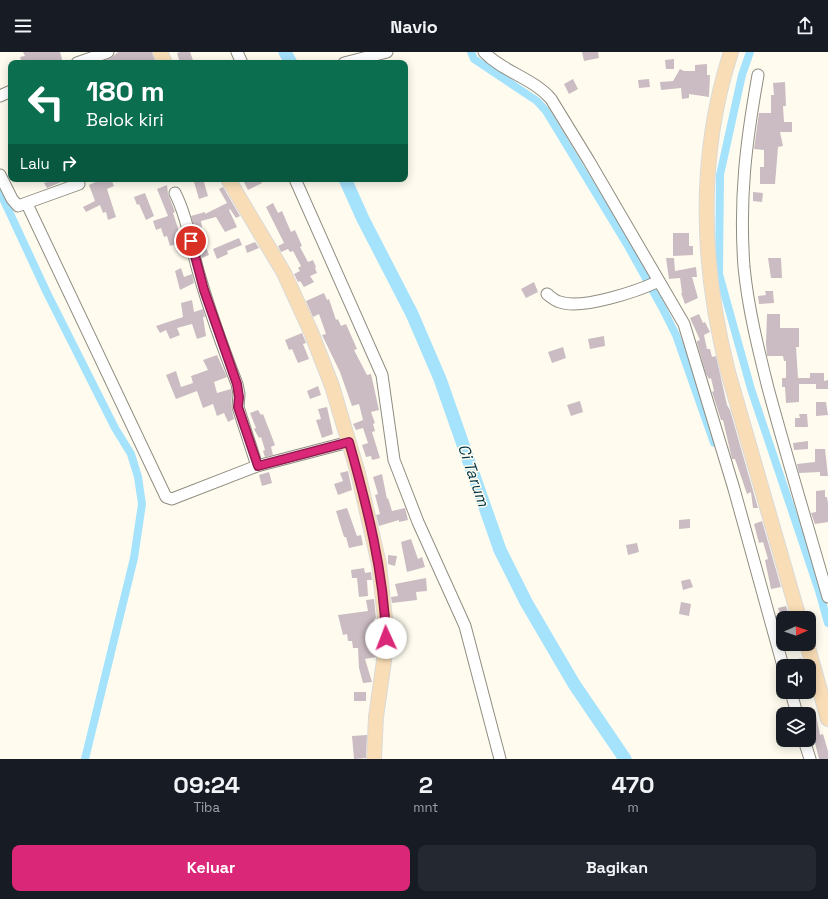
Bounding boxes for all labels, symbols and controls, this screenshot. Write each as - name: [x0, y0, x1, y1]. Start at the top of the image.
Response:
- icon: menu: [12, 15, 34, 37]
- text: Navio: [390, 15, 438, 38]
- icon: share: [794, 15, 816, 37]
- text: 180 m: [86, 73, 165, 109]
- icon: left: [20, 76, 72, 128]
- text: Belok kiri: [86, 108, 164, 131]
- icon: right: [58, 152, 80, 174]
- text: Lalu: [20, 154, 50, 173]
- pin: [174, 224, 208, 258]
- icon: arrive: [180, 230, 202, 252]
- water label: Ci Tarum: [453, 441, 494, 510]
- north arrow: [776, 611, 816, 651]
- map controls: [776, 611, 816, 747]
- position arrow: [365, 617, 407, 659]
- button: sound: [776, 659, 816, 699]
- button: layers: [776, 707, 816, 747]
- text: 09:24: [173, 769, 240, 800]
- text: 2: [419, 769, 433, 800]
- text: 470: [612, 769, 655, 800]
- text: Tiba: [193, 799, 220, 816]
- text: mnt: [413, 799, 438, 816]
- text: m: [628, 799, 639, 816]
- button: Keluar: [12, 845, 410, 891]
- button: Bagikan: [418, 845, 816, 891]

